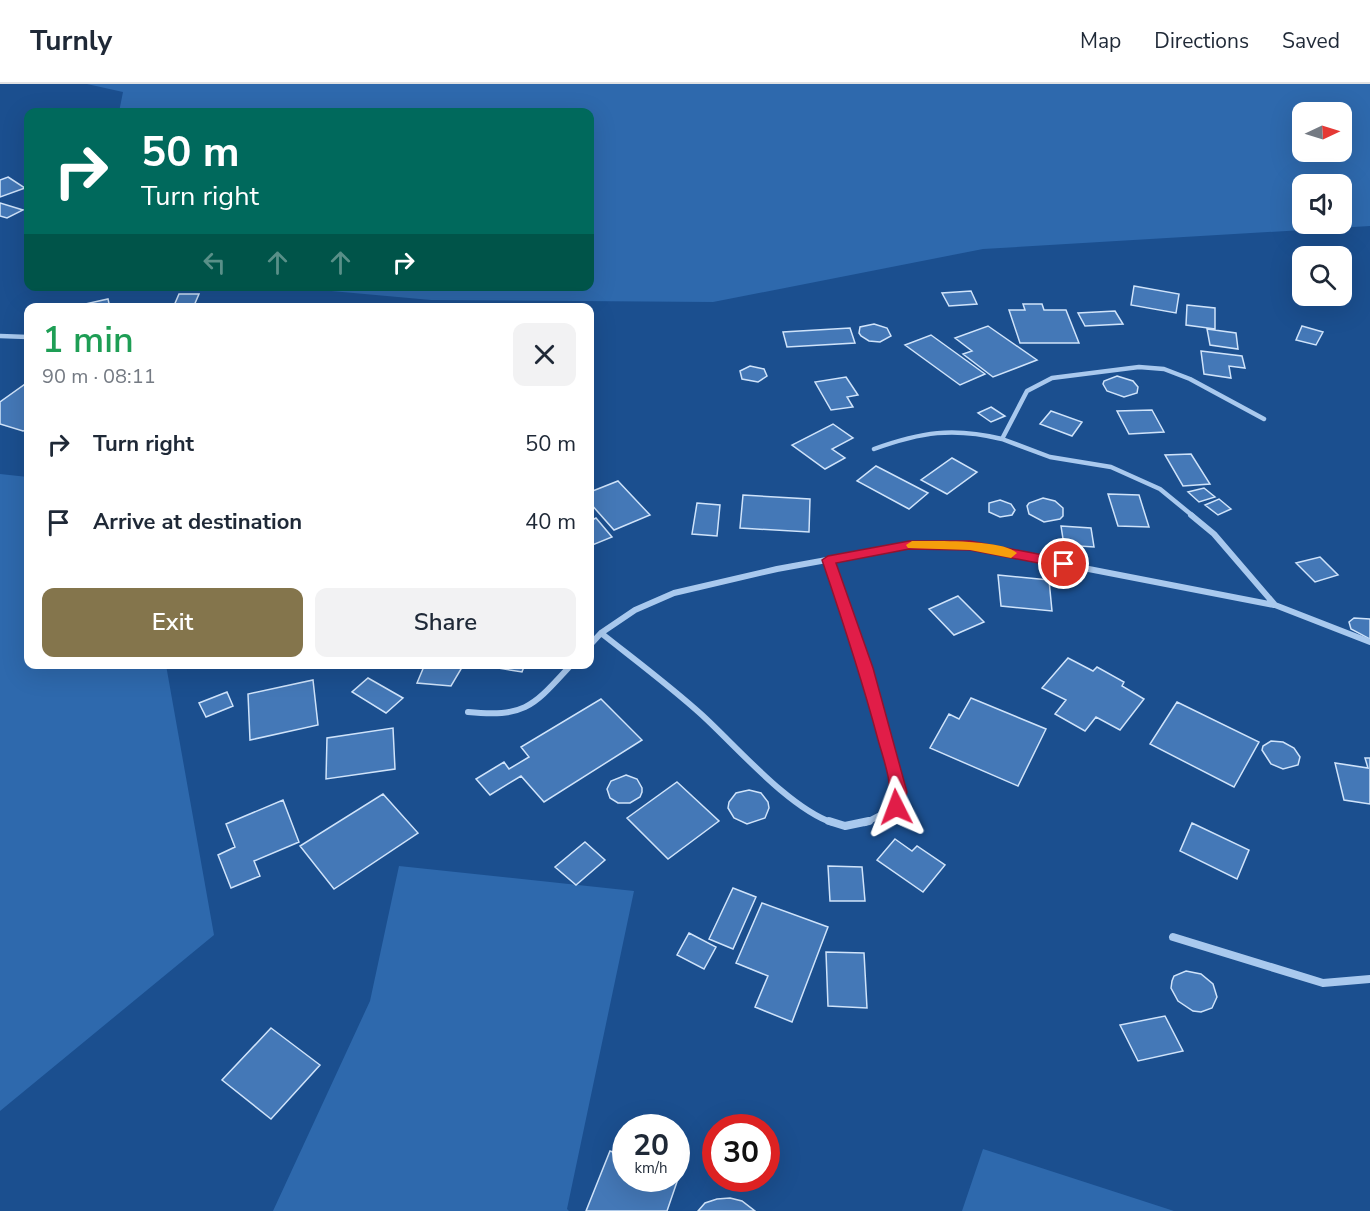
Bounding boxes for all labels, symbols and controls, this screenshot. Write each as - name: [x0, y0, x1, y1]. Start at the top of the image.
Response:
- text: Turnly: [30, 22, 112, 60]
- text: Map: [1080, 27, 1121, 55]
- text: Directions: [1154, 27, 1249, 55]
- text: Saved: [1282, 27, 1340, 55]
- north arrow: [1292, 102, 1352, 162]
- map controls: [1292, 102, 1352, 306]
- text: 50 m: [141, 124, 240, 181]
- icon: right: [42, 132, 120, 210]
- button: sound: [1292, 174, 1352, 234]
- text: Turn right: [141, 178, 259, 215]
- icon: left: [198, 246, 231, 279]
- icon: ahead: [261, 246, 294, 279]
- icon: ahead: [324, 246, 357, 279]
- icon: right: [387, 246, 420, 279]
- button: search: [1292, 246, 1352, 306]
- text: 1 min: [42, 316, 134, 365]
- button: close: [513, 323, 576, 386]
- text: 90 m · 08:11: [42, 363, 156, 390]
- icon: right: [42, 428, 75, 461]
- text: Turn right: [93, 429, 194, 459]
- text: 50 m: [525, 429, 576, 459]
- icon: arrive: [42, 506, 75, 539]
- text: Arrive at destination: [93, 507, 302, 537]
- text: 40 m: [525, 507, 576, 537]
- pin: [1038, 538, 1089, 589]
- icon: arrive: [1047, 547, 1080, 580]
- button: Exit: [42, 588, 303, 657]
- button: Share: [315, 588, 576, 657]
- position arrow: [864, 775, 928, 839]
- speed limit sign: 30: [702, 1114, 780, 1192]
- text: 20: [633, 1125, 669, 1166]
- text: km/h: [634, 1158, 668, 1178]

